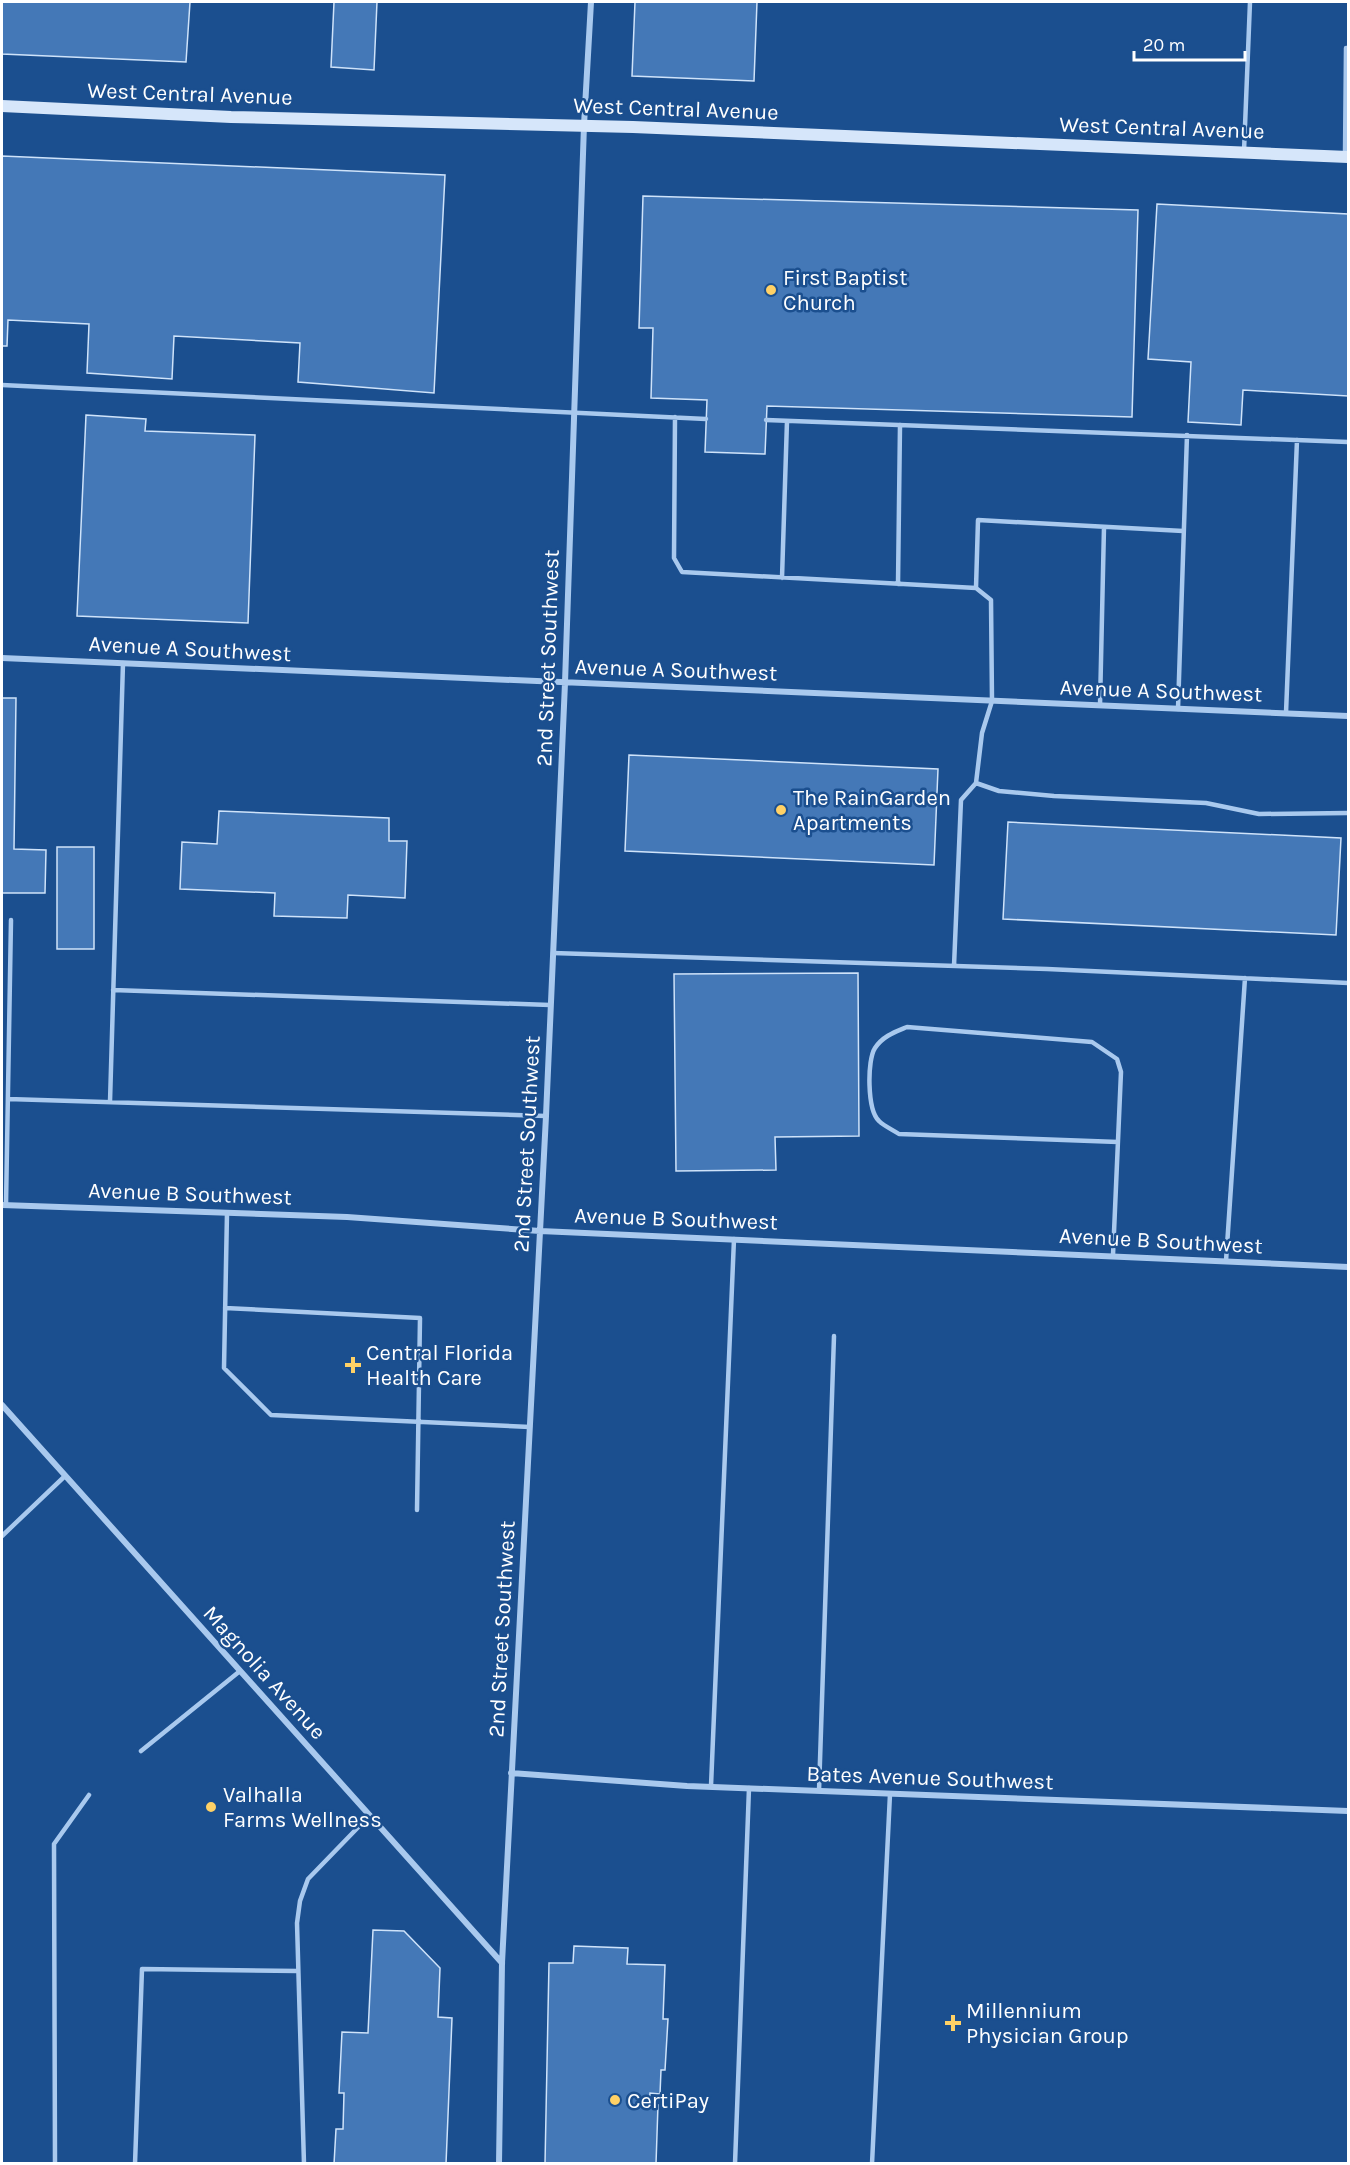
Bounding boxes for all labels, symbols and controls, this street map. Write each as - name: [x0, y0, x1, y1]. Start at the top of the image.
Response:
- scale bar: [1134, 24, 1245, 62]
- text: 20 m: [1143, 34, 1185, 56]
- street label: West Central Avenue: [87, 77, 293, 111]
- street label: West Central Avenue: [573, 92, 779, 126]
- street label: West Central Avenue: [1059, 111, 1265, 145]
- place label: First Baptist Church: [783, 265, 907, 316]
- marker: First Baptist Church: [764, 283, 778, 297]
- street label: 2nd Street Southwest: [531, 549, 565, 767]
- street label: Avenue A Southwest: [88, 631, 292, 667]
- street label: Avenue A Southwest: [574, 653, 778, 687]
- street label: Avenue A Southwest: [1059, 674, 1263, 708]
- place label: The RainGarden Apartments: [793, 785, 951, 836]
- marker: The RainGarden Apartments: [774, 803, 788, 817]
- street label: 2nd Street Southwest: [508, 1035, 546, 1253]
- street label: Avenue B Southwest: [88, 1177, 292, 1211]
- street label: Avenue B Southwest: [574, 1202, 778, 1236]
- street label: Avenue B Southwest: [1059, 1223, 1263, 1259]
- place label: Central Florida Health Care: [366, 1340, 513, 1391]
- marker: Central Florida Health Care: [344, 1356, 362, 1374]
- street label: 2nd Street Southwest: [483, 1520, 521, 1738]
- street label: Magnolia Avenue: [197, 1600, 331, 1745]
- street label: Bates Avenue Southwest: [806, 1761, 1054, 1795]
- place label: Valhalla Farms Wellness: [223, 1782, 382, 1833]
- marker: Valhalla Farms Wellness: [204, 1800, 218, 1814]
- place label: Millennium Physician Group: [966, 1998, 1129, 2049]
- marker: Millennium Physician Group: [944, 2014, 962, 2032]
- place label: CertiPay: [627, 2088, 709, 2114]
- marker: CertiPay: [608, 2093, 622, 2107]

